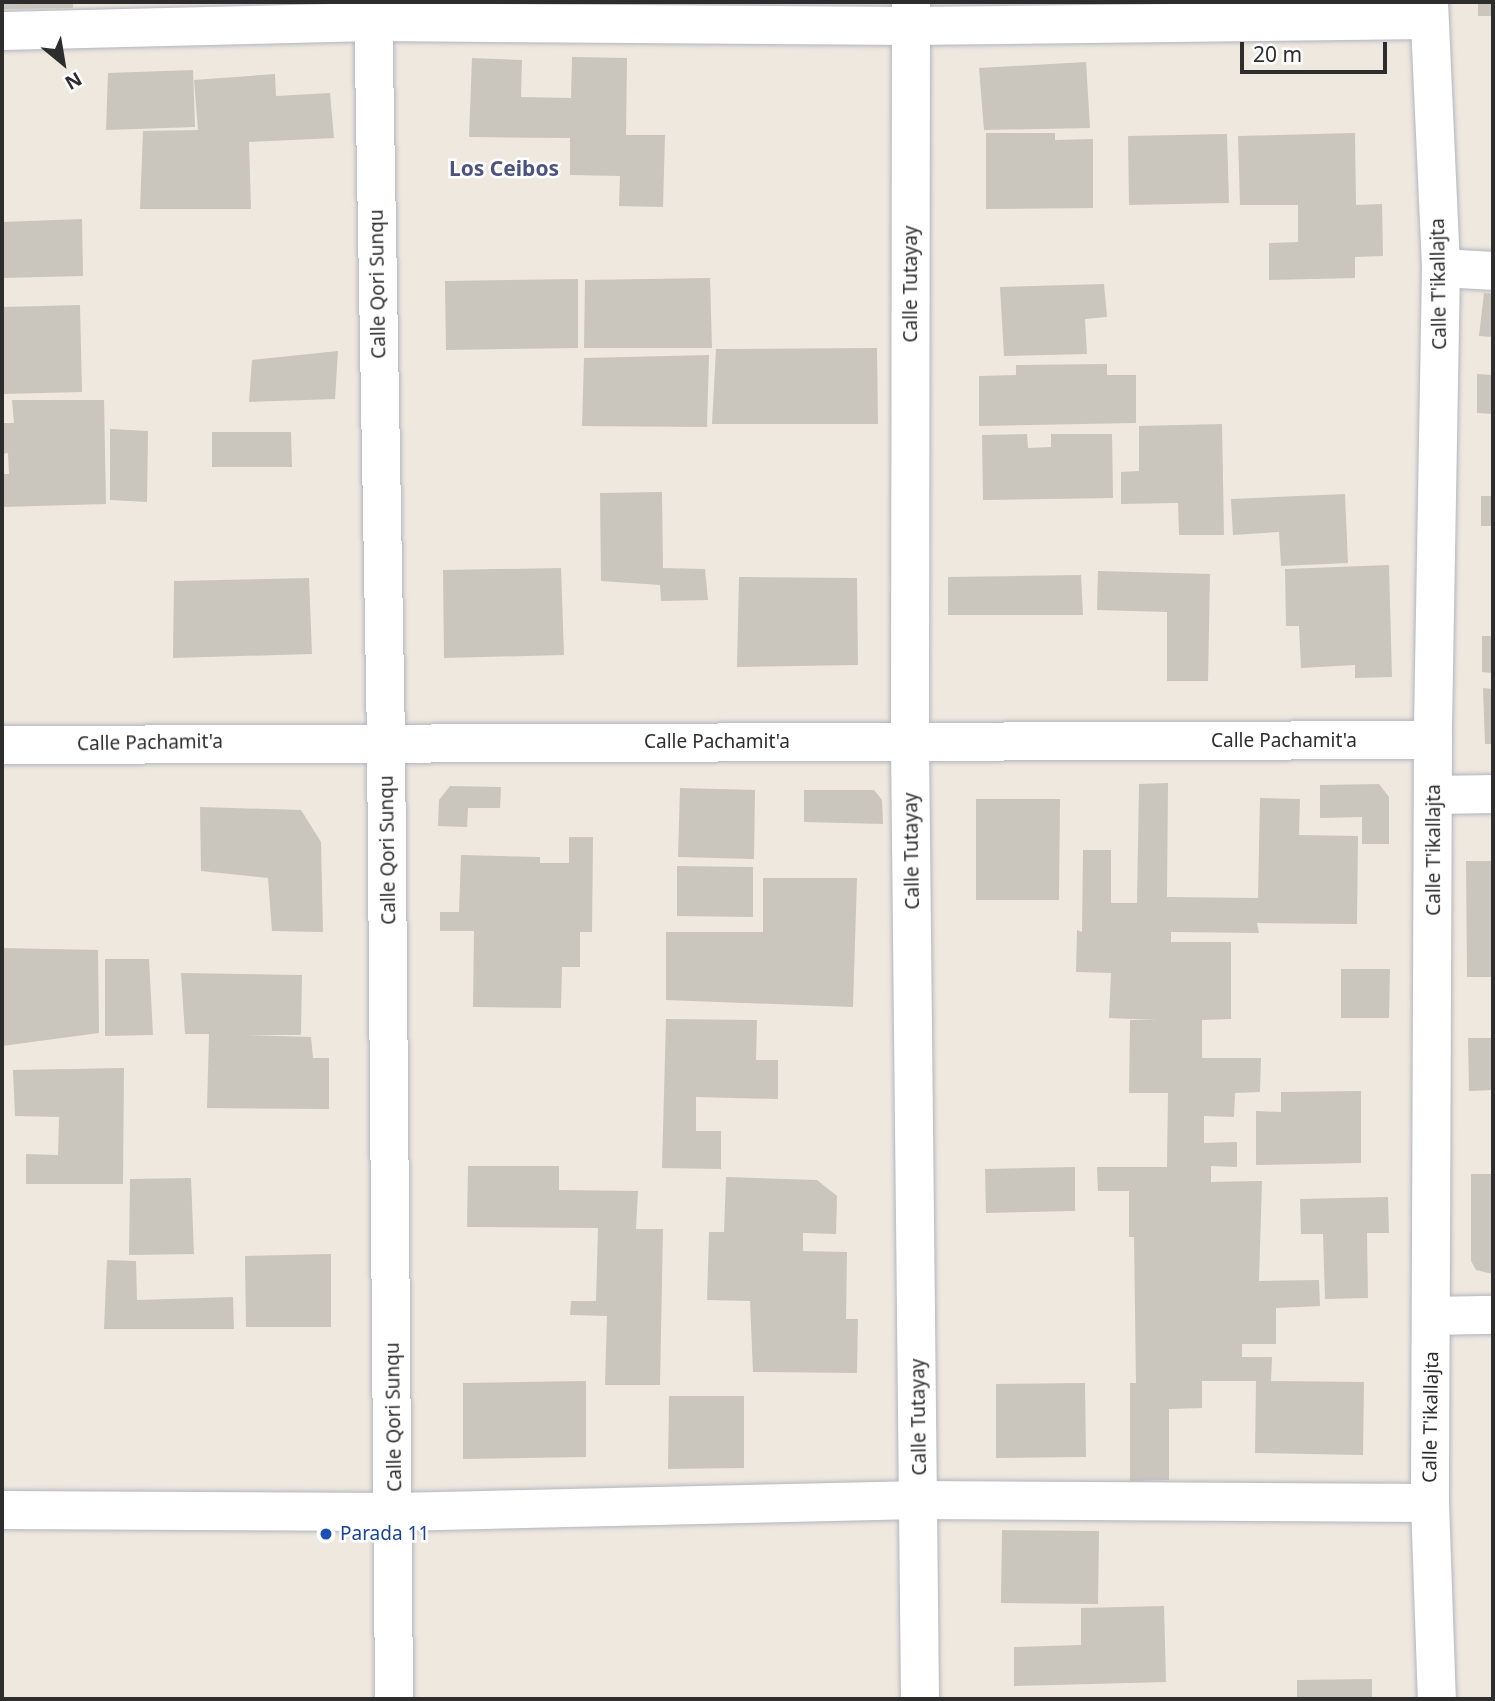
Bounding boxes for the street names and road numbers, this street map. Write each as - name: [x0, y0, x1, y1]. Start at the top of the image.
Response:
- street label: Calle Qori Sunqu: [365, 209, 391, 359]
- street label: Calle T'ikallajta: [1426, 218, 1452, 350]
- street label: Calle Tutayay: [900, 225, 922, 343]
- street label: Calle Pachamit'a: [77, 730, 223, 756]
- street label: Calle Pachamit'a: [1211, 730, 1357, 752]
- street label: Calle Pachamit'a: [644, 731, 790, 753]
- street label: Calle Qori Sunqu: [375, 775, 401, 925]
- street label: Calle T'ikallajta: [1423, 784, 1445, 916]
- street label: Calle Tutayay: [900, 792, 924, 910]
- street label: Calle Qori Sunqu: [381, 1342, 407, 1492]
- street label: Calle T'ikallajta: [1418, 1351, 1444, 1483]
- street label: Calle Tutayay: [907, 1358, 931, 1476]

